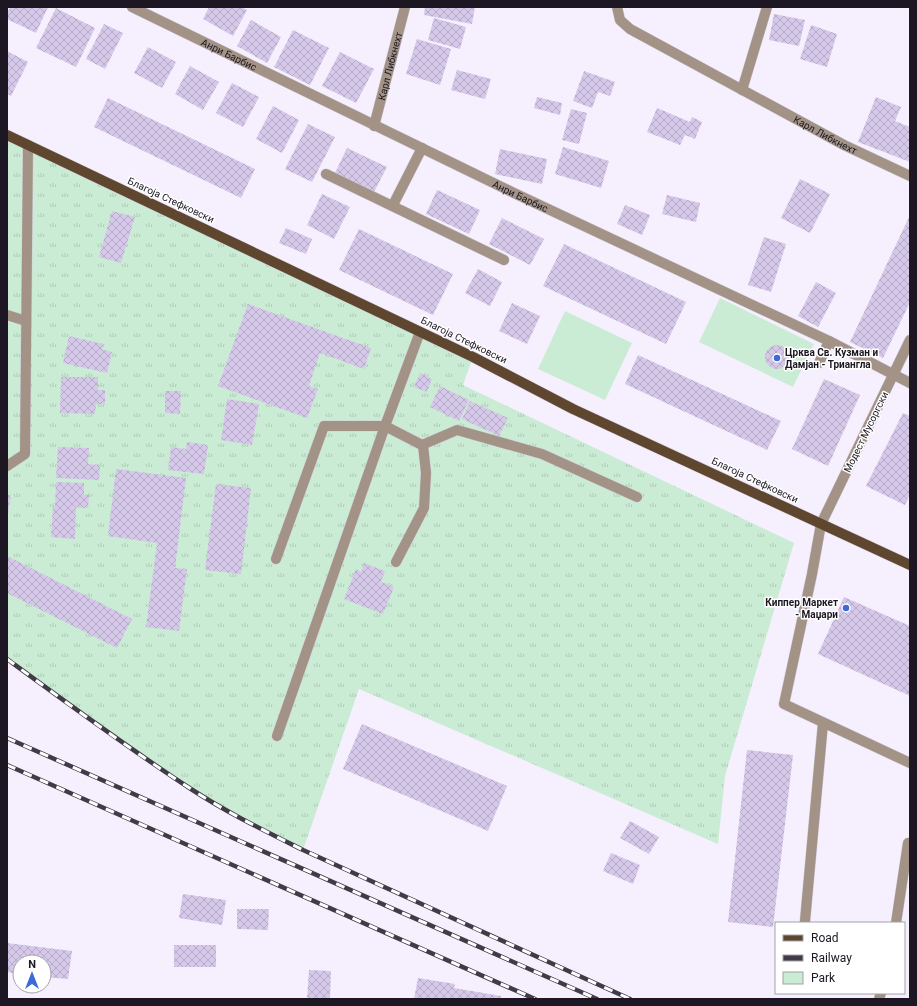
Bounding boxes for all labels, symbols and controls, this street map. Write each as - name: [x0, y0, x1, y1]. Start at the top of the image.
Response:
- street label: Карл Либкнехт: [375, 30, 404, 101]
- street label: Анри Барбис: [200, 36, 259, 72]
- street label: Карл Либкнехт: [792, 113, 859, 156]
- street label: Благоја Стефковски: [126, 175, 216, 225]
- street label: Анри Барбис: [491, 178, 550, 214]
- street label: Благоја Стефковски: [419, 314, 509, 366]
- place label: Црква Св. Кузман и Дамјан - Триангла: [785, 347, 878, 370]
- marker: Црква Св. Кузман и Дамјан - Триангла: [772, 353, 782, 363]
- street label: Модест Мусоргски: [842, 390, 890, 474]
- street label: Благоја Стефковски: [710, 455, 800, 505]
- place label: Киппер Маркет - Маџари: [765, 597, 838, 620]
- marker: Киппер Маркет - Маџари: [841, 603, 851, 613]
- legend: [775, 922, 905, 994]
- text: Road: [811, 931, 839, 945]
- text: Railway: [811, 951, 852, 965]
- north arrow: [12, 954, 52, 994]
- text: N: [28, 958, 36, 971]
- text: Park: [811, 971, 836, 985]

